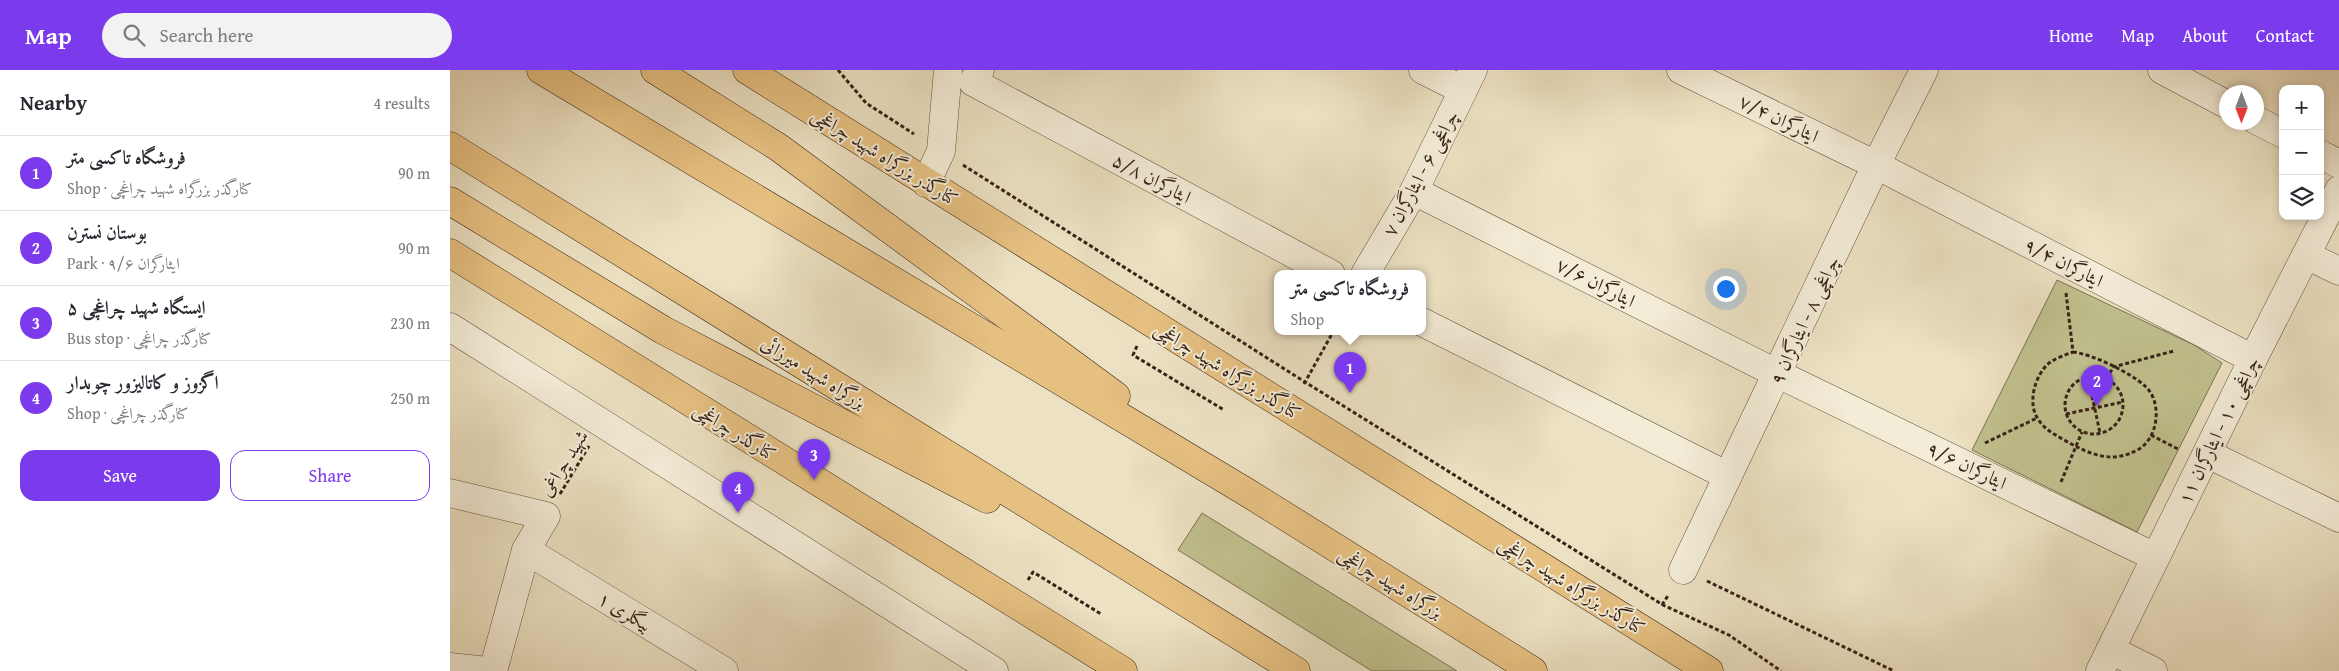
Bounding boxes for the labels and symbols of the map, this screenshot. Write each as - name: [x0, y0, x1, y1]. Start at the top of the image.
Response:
- north arrow: [2219, 85, 2264, 130]
- street label: ایثارگران ۷/۴: [1734, 87, 1824, 149]
- street label: کنارگذر بزرگراه شهید چراغچی: [806, 100, 964, 212]
- street label: چراغچی ۶ - ایثارگران ۷: [1375, 105, 1465, 241]
- street label: ایثارگران ۵/۸: [1108, 146, 1196, 210]
- street label: ایثارگران ۹/۴: [2019, 230, 2109, 294]
- street label: ایثارگران ۷/۶: [1551, 250, 1641, 314]
- street label: چراغچی ۸ - ایثارگران ۹: [1762, 251, 1846, 389]
- your location: [1713, 276, 1739, 302]
- street label: کنارگذر بزرگراه شهید چراغچی: [1149, 314, 1307, 426]
- street label: بزرگراه شهید میرزائی: [756, 329, 872, 416]
- street label: چراغچی ۱۰ - ایثارگران ۱۱: [2170, 351, 2266, 509]
- pin: 1: [1334, 352, 1366, 393]
- pin: 2: [2081, 365, 2113, 406]
- street label: کنارگذر چراغچی: [688, 395, 782, 467]
- street label: شهید چراغی: [531, 424, 595, 502]
- street label: ایثارگران ۹/۶: [1922, 434, 2012, 496]
- pin: 3: [798, 439, 830, 480]
- pin: 4: [722, 472, 754, 513]
- street label: کنارگذر بزرگراه شهید چراغچی: [1493, 529, 1651, 641]
- street label: بزرگراه شهید چراغچی: [1333, 539, 1449, 626]
- street label: بیگلری ۱: [593, 584, 657, 638]

